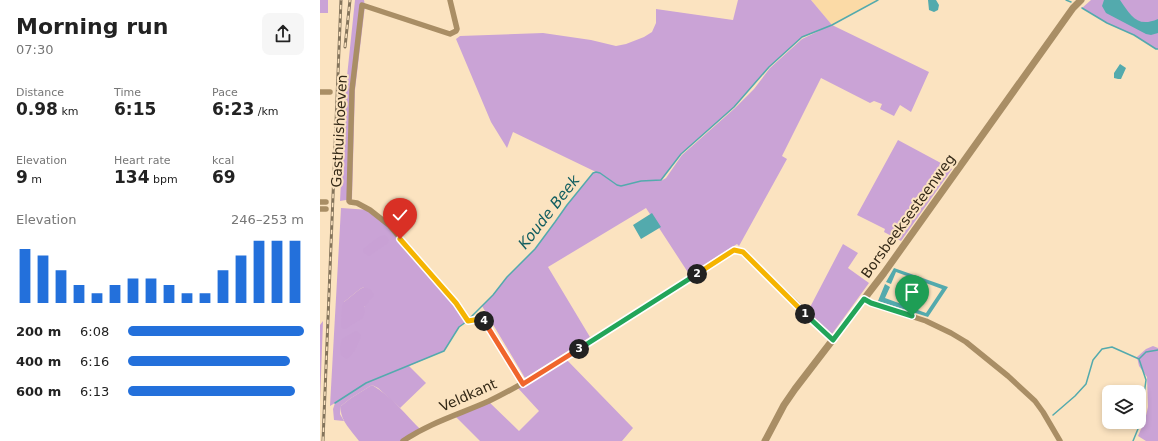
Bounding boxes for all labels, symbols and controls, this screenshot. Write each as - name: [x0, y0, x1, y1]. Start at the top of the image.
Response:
- button: share: [262, 13, 304, 55]
- text: Morning run: [16, 14, 168, 39]
- text: 07:30: [16, 42, 53, 57]
- street label: Gasthuishoeven: [328, 74, 350, 188]
- text: Distance: [16, 86, 64, 99]
- text: Time: [114, 86, 141, 99]
- text: Pace: [212, 86, 238, 99]
- text: 0.98: [16, 99, 58, 119]
- text: 6:15: [114, 99, 156, 119]
- text: 6:23: [212, 99, 254, 119]
- text: km: [58, 105, 79, 118]
- text: /km: [254, 105, 279, 118]
- street label: Borsbeeksesteenweg: [858, 151, 958, 281]
- text: Elevation: [16, 154, 67, 167]
- text: Heart rate: [114, 154, 170, 167]
- text: kcal: [212, 154, 234, 167]
- text: 9: [16, 167, 28, 187]
- text: 134: [114, 167, 150, 187]
- text: 69: [212, 167, 236, 187]
- water label: Koude Beek: [515, 170, 584, 253]
- text: m: [28, 173, 42, 186]
- text: bpm: [150, 173, 178, 186]
- pin: [383, 198, 417, 239]
- icon: check: [389, 204, 411, 226]
- text: Elevation: [16, 212, 76, 227]
- text: 246–253 m: [231, 212, 304, 227]
- pin: 2: [687, 264, 707, 284]
- text: 2: [693, 267, 701, 280]
- pin: [895, 275, 929, 316]
- icon: arrive: [901, 281, 923, 303]
- pin: 1: [795, 304, 815, 324]
- text: 1: [801, 307, 809, 320]
- pin: 4: [474, 311, 494, 331]
- text: 4: [480, 314, 488, 327]
- text: 200 m: [16, 324, 61, 339]
- text: 6:08: [80, 324, 109, 339]
- pin: 3: [569, 339, 589, 359]
- text: 3: [575, 342, 583, 355]
- text: 400 m: [16, 354, 61, 369]
- text: 6:16: [80, 354, 109, 369]
- street label: Veldkant: [437, 375, 499, 415]
- text: 600 m: [16, 384, 61, 399]
- text: 6:13: [80, 384, 109, 399]
- map controls: [1102, 385, 1146, 429]
- button: layers: [1102, 385, 1146, 429]

